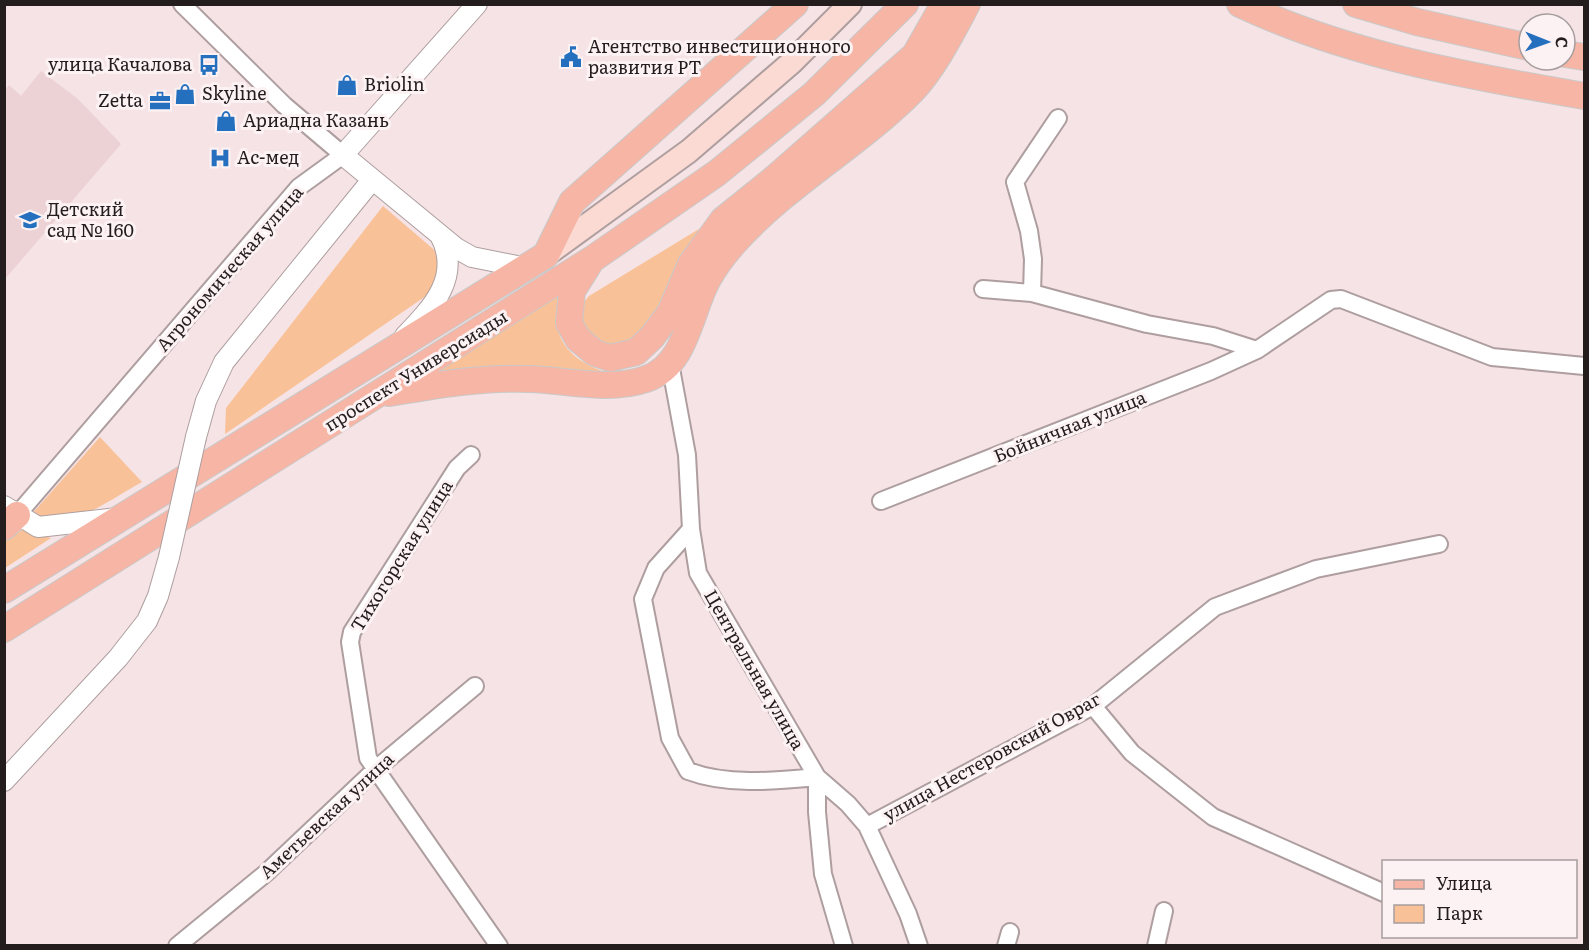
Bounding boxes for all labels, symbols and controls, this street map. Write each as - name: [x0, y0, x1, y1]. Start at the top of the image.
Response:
- north arrow: [1517, 12, 1577, 72]
- place label: Агентство инвестиционного развития РТ: [588, 32, 851, 80]
- text: С: [1551, 36, 1575, 48]
- public building icon: Агентство инвестиционного развития РТ: [559, 45, 583, 69]
- place label: улица Качалова: [48, 50, 192, 77]
- bus stop icon: улица Качалова: [197, 53, 221, 77]
- place label: Briolin: [364, 70, 425, 97]
- shop icon: Briolin: [335, 73, 359, 97]
- place label: Skyline: [202, 79, 267, 106]
- shop icon: Skyline: [173, 82, 197, 106]
- place label: Zetta: [98, 86, 143, 113]
- office icon: Zetta: [148, 89, 172, 113]
- place label: Ариадна Казань: [243, 106, 389, 133]
- shop icon: Ариадна Казань: [214, 109, 238, 133]
- place label: Ас-мед: [237, 143, 299, 170]
- hospital icon: Ас-мед: [208, 146, 232, 170]
- street label: Агрономическая улица: [149, 179, 309, 357]
- place label: Детский сад № 160: [47, 195, 134, 243]
- school or university icon: Детский сад № 160: [18, 208, 42, 232]
- street label: проспект Универсиады: [318, 302, 512, 437]
- street label: Бойничная улица: [989, 383, 1150, 469]
- street label: Тихогорская улица: [343, 474, 459, 636]
- street label: Центральная улица: [698, 584, 812, 755]
- street label: улица Нестеровский Овраг: [878, 684, 1105, 827]
- street label: Аметьевская улица: [253, 745, 399, 884]
- legend: [1382, 860, 1577, 938]
- text: Улица: [1436, 869, 1492, 896]
- text: Парк: [1436, 899, 1483, 926]

